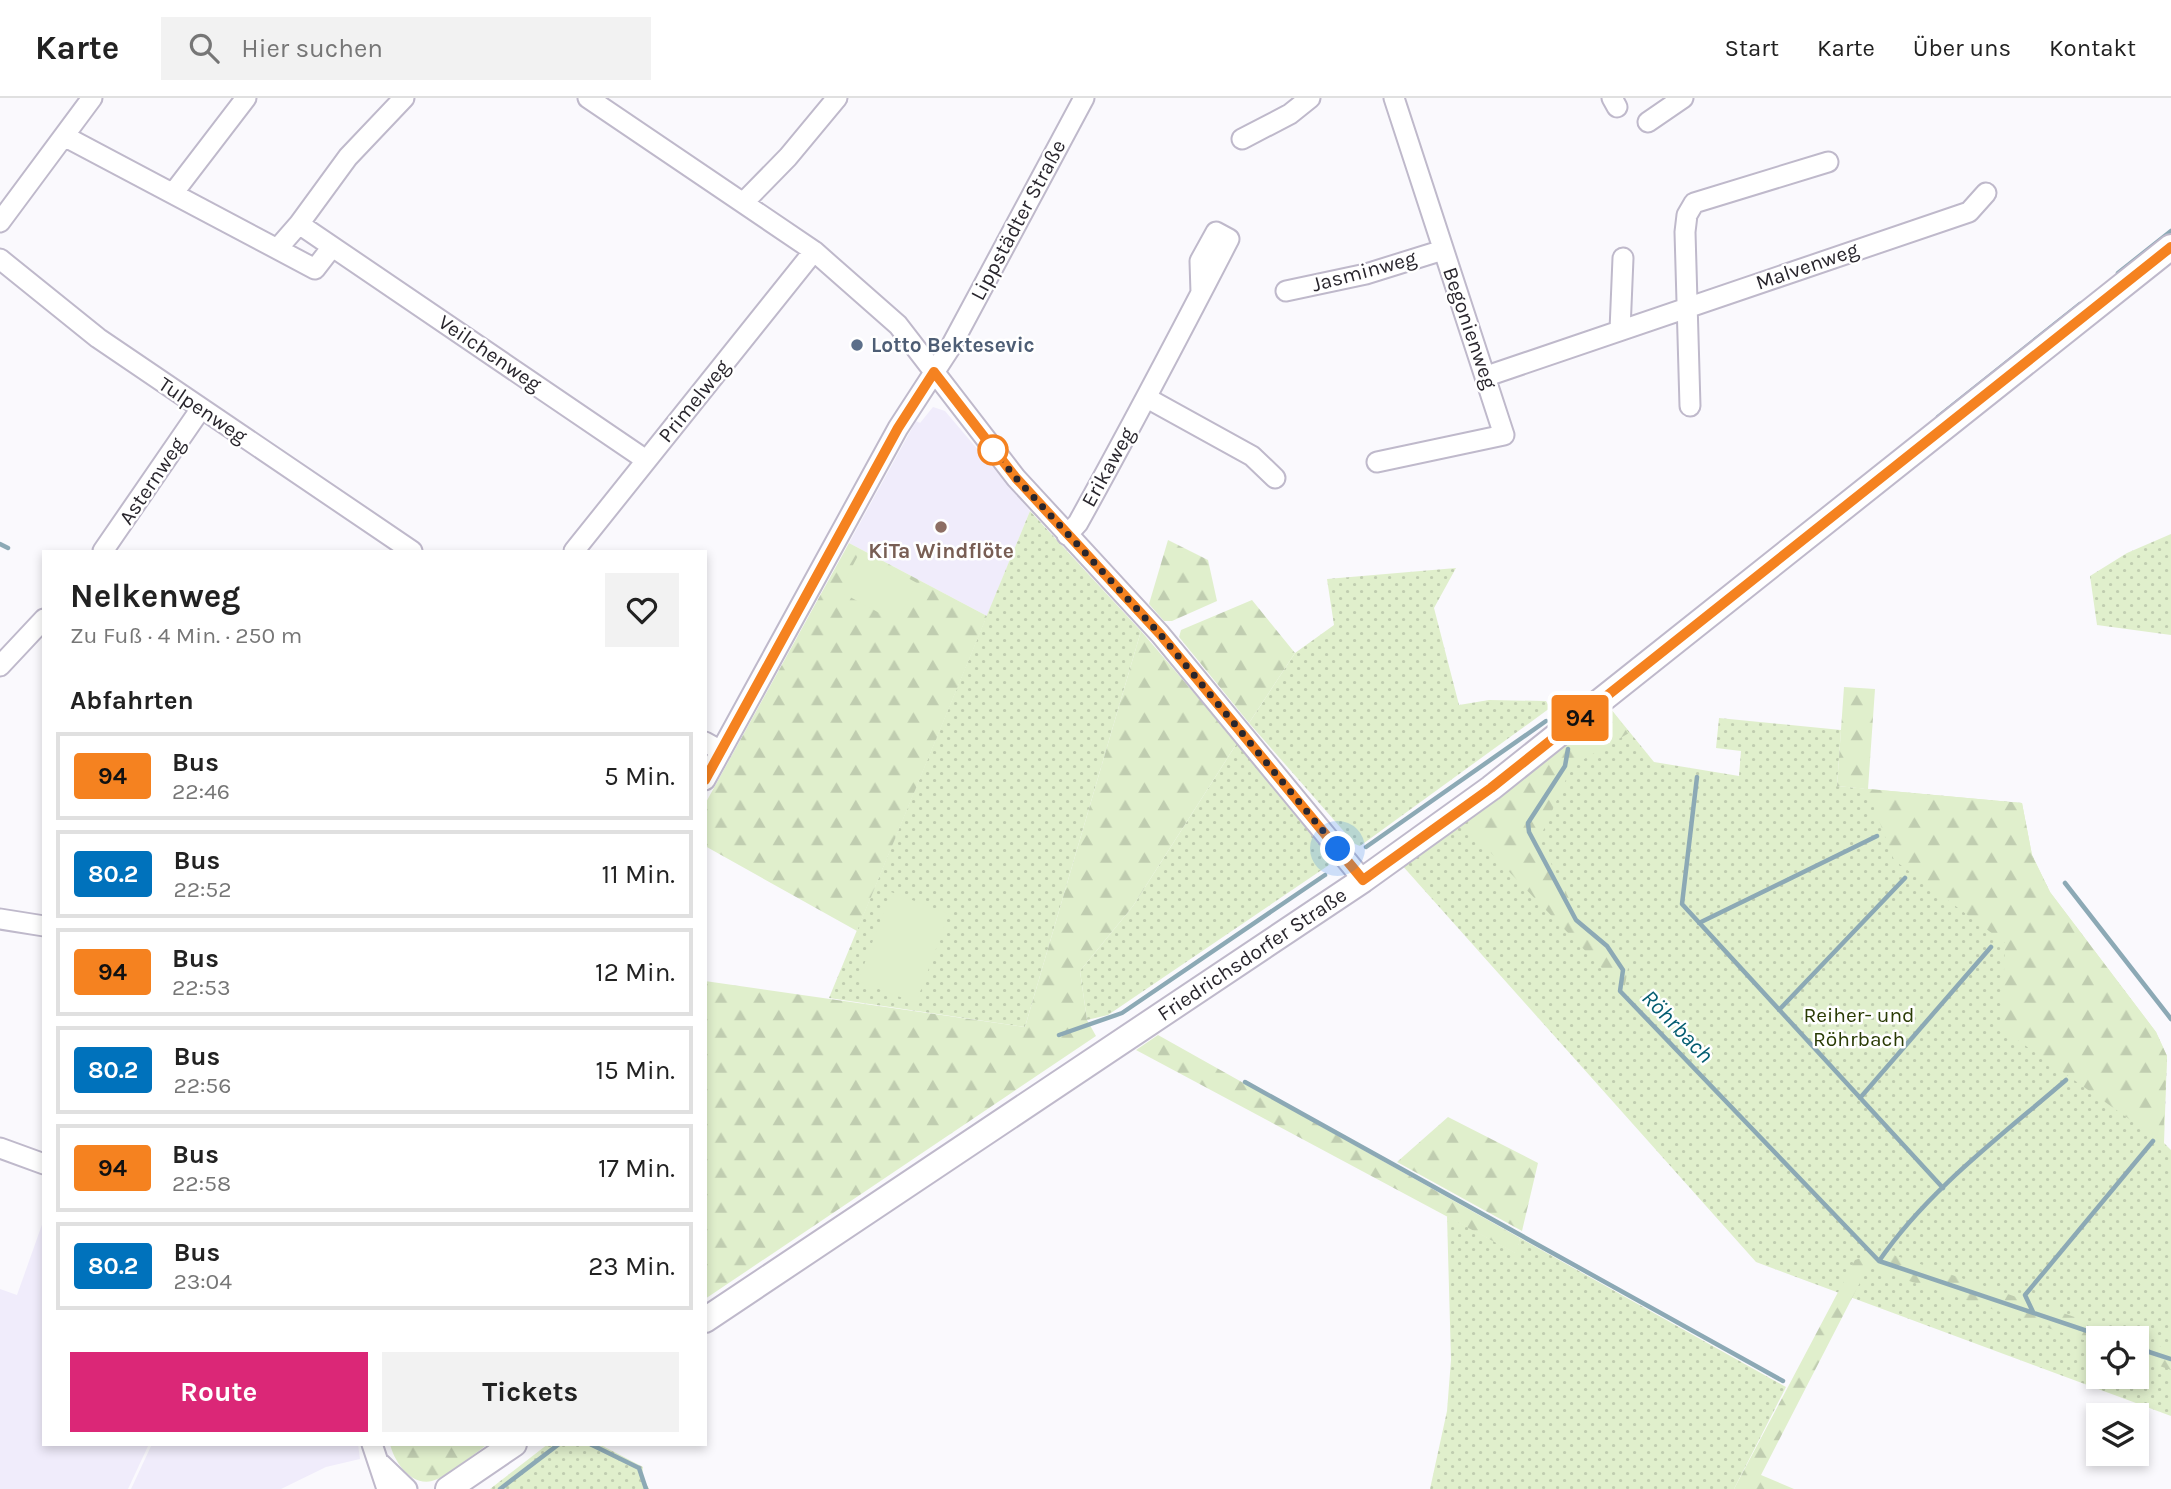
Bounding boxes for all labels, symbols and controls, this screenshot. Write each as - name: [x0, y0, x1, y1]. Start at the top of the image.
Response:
- search box: [161, 17, 651, 80]
- text: Karte: [35, 29, 119, 67]
- icon: search: [185, 29, 223, 67]
- text: Hier suchen: [241, 33, 383, 64]
- text: Start: [1725, 34, 1779, 62]
- text: Karte: [1817, 34, 1875, 62]
- text: Über uns: [1913, 34, 2011, 62]
- text: Kontakt: [2049, 34, 2136, 62]
- street label: Lippstädter Straße: [966, 136, 1070, 304]
- street label: Malvenweg: [1752, 237, 1862, 295]
- street label: Jasminweg: [1309, 245, 1419, 297]
- street label: Begonienweg: [1438, 264, 1502, 392]
- street label: Veilchenweg: [434, 310, 546, 396]
- place label: Lotto Bektesevic: [871, 333, 1035, 357]
- marker: Lotto Bektesevic: [849, 337, 865, 353]
- street label: Primelweg: [653, 355, 735, 447]
- street label: Tulpenweg: [154, 372, 252, 448]
- street label: Erikaweg: [1076, 423, 1140, 511]
- street label: Asternweg: [114, 433, 190, 529]
- unlabelled marker: [978, 435, 1008, 465]
- marker: KiTa Windflöte: [933, 519, 949, 535]
- place label: KiTa Windflöte: [868, 539, 1014, 563]
- button: heart: [605, 573, 679, 647]
- text: Nelkenweg: [70, 577, 240, 615]
- text: Zu Fuß · 4 Min. · 250 m: [70, 622, 302, 649]
- text: Abfahrten: [70, 685, 194, 716]
- line badge: 94: [1548, 695, 1612, 741]
- text: 94: [1566, 704, 1594, 732]
- text: Bus: [172, 747, 219, 778]
- text: 5 Min.: [604, 761, 675, 792]
- text: 94: [98, 762, 127, 790]
- text: 22:46: [172, 778, 230, 805]
- your location: [1320, 831, 1355, 866]
- text: Bus: [173, 845, 220, 876]
- text: 11 Min.: [602, 859, 675, 890]
- text: 80.2: [88, 860, 138, 888]
- text: 22:52: [173, 876, 232, 903]
- street label: Friedrichsdorfer Straße: [1153, 883, 1351, 1026]
- text: Bus: [172, 943, 219, 974]
- text: 12 Min.: [595, 957, 675, 988]
- text: 94: [98, 958, 127, 986]
- text: 22:53: [172, 974, 231, 1001]
- water label: Röhrbach: [1636, 984, 1719, 1069]
- park label: Reiher- und Röhrbach: [1803, 1003, 1915, 1051]
- text: Bus: [173, 1041, 220, 1072]
- text: 15 Min.: [595, 1055, 675, 1086]
- text: 80.2: [88, 1056, 138, 1084]
- text: 22:56: [173, 1072, 232, 1099]
- text: Bus: [172, 1139, 219, 1170]
- text: 17 Min.: [598, 1153, 675, 1184]
- text: 94: [98, 1154, 127, 1182]
- text: 22:58: [172, 1170, 231, 1197]
- text: Bus: [173, 1237, 220, 1268]
- text: 23 Min.: [588, 1251, 675, 1282]
- text: 80.2: [88, 1252, 138, 1280]
- text: 23:04: [173, 1268, 232, 1295]
- map controls: [2086, 1326, 2149, 1466]
- button: locate: [2086, 1326, 2149, 1389]
- button: Route: [70, 1352, 368, 1432]
- button: Tickets: [382, 1352, 679, 1432]
- button: layers: [2086, 1403, 2149, 1466]

